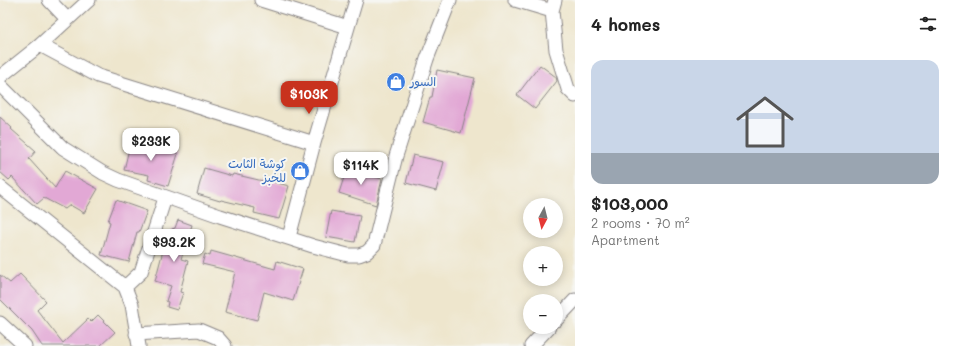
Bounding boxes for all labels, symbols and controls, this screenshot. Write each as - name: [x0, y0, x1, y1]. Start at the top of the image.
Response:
- text: 4 homes: [591, 13, 660, 35]
- icon: filters: [917, 13, 939, 35]
- shop icon: السور: [385, 71, 407, 93]
- place label: السور: [409, 73, 436, 89]
- pin: $103K: [281, 81, 337, 115]
- text: $103K: [290, 85, 328, 102]
- icon: home: [729, 86, 801, 158]
- pin: $233K: [123, 128, 179, 162]
- text: $233K: [131, 132, 171, 149]
- pin: $114K: [333, 152, 389, 186]
- place label: كوشة الثابت للخبز: [228, 155, 286, 186]
- text: $114K: [343, 156, 379, 173]
- shop icon: كوشة الثابت للخبز: [289, 160, 311, 182]
- text: $103,000: [591, 192, 668, 214]
- north arrow: [523, 198, 563, 238]
- map controls: [523, 198, 563, 334]
- text: 2 rooms · 70 m²: [591, 214, 690, 231]
- pin: $93.2K: [141, 229, 207, 263]
- text: Apartment: [591, 231, 660, 248]
- text: $93.2K: [152, 233, 196, 250]
- button: +: [523, 246, 563, 286]
- button: −: [523, 294, 563, 334]

